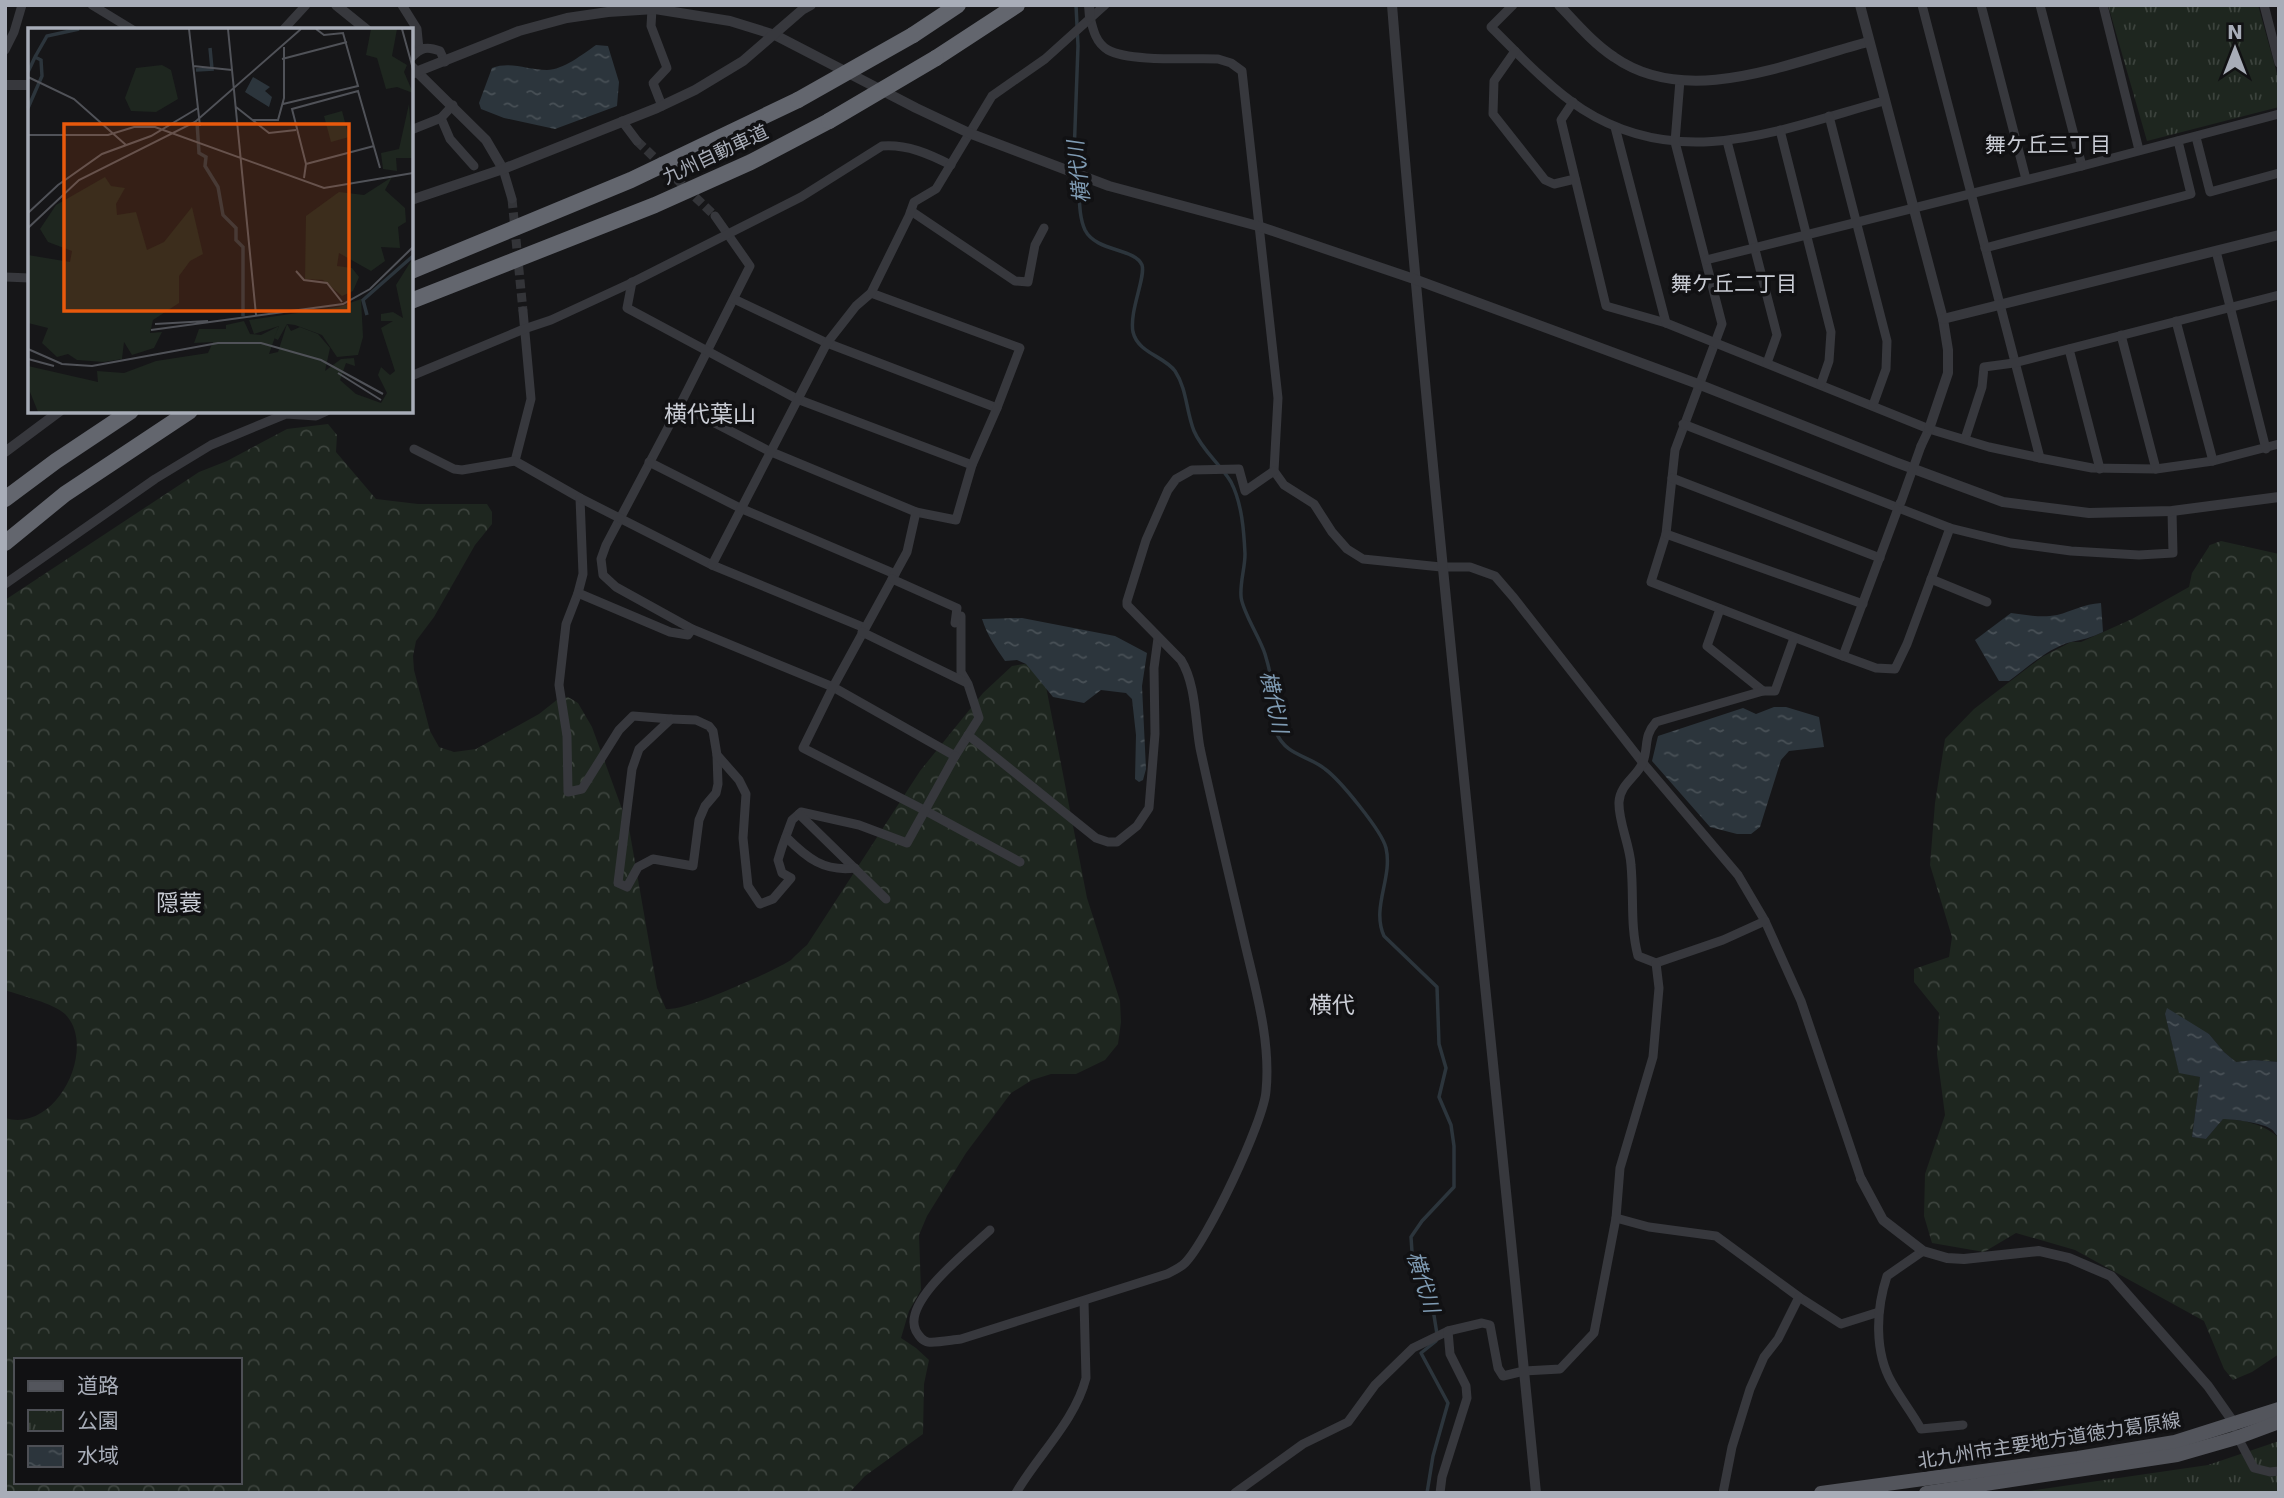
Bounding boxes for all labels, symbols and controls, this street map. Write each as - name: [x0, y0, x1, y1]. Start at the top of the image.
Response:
- north arrow: [2200, 14, 2270, 84]
- text: N: [2227, 21, 2243, 43]
- inset map: [28, 28, 413, 413]
- street label: 九州自動車道: [659, 120, 771, 188]
- district label: 舞ケ丘三丁目: [1985, 133, 2111, 157]
- water label: 横代川: [1064, 137, 1094, 205]
- district label: 舞ケ丘二丁目: [1671, 272, 1797, 296]
- district label: 横代葉山: [664, 401, 756, 427]
- water label: 横代川: [1256, 669, 1293, 737]
- district label: 隠蓑: [156, 890, 202, 916]
- district label: 横代: [1309, 992, 1355, 1018]
- water label: 横代川: [1402, 1248, 1444, 1318]
- legend: [14, 1358, 242, 1484]
- text: 道路: [77, 1374, 119, 1398]
- street label: 北九州市主要地方道徳力葛原線: [1916, 1408, 2182, 1472]
- text: 公園: [77, 1409, 119, 1433]
- text: 水域: [77, 1444, 119, 1468]

